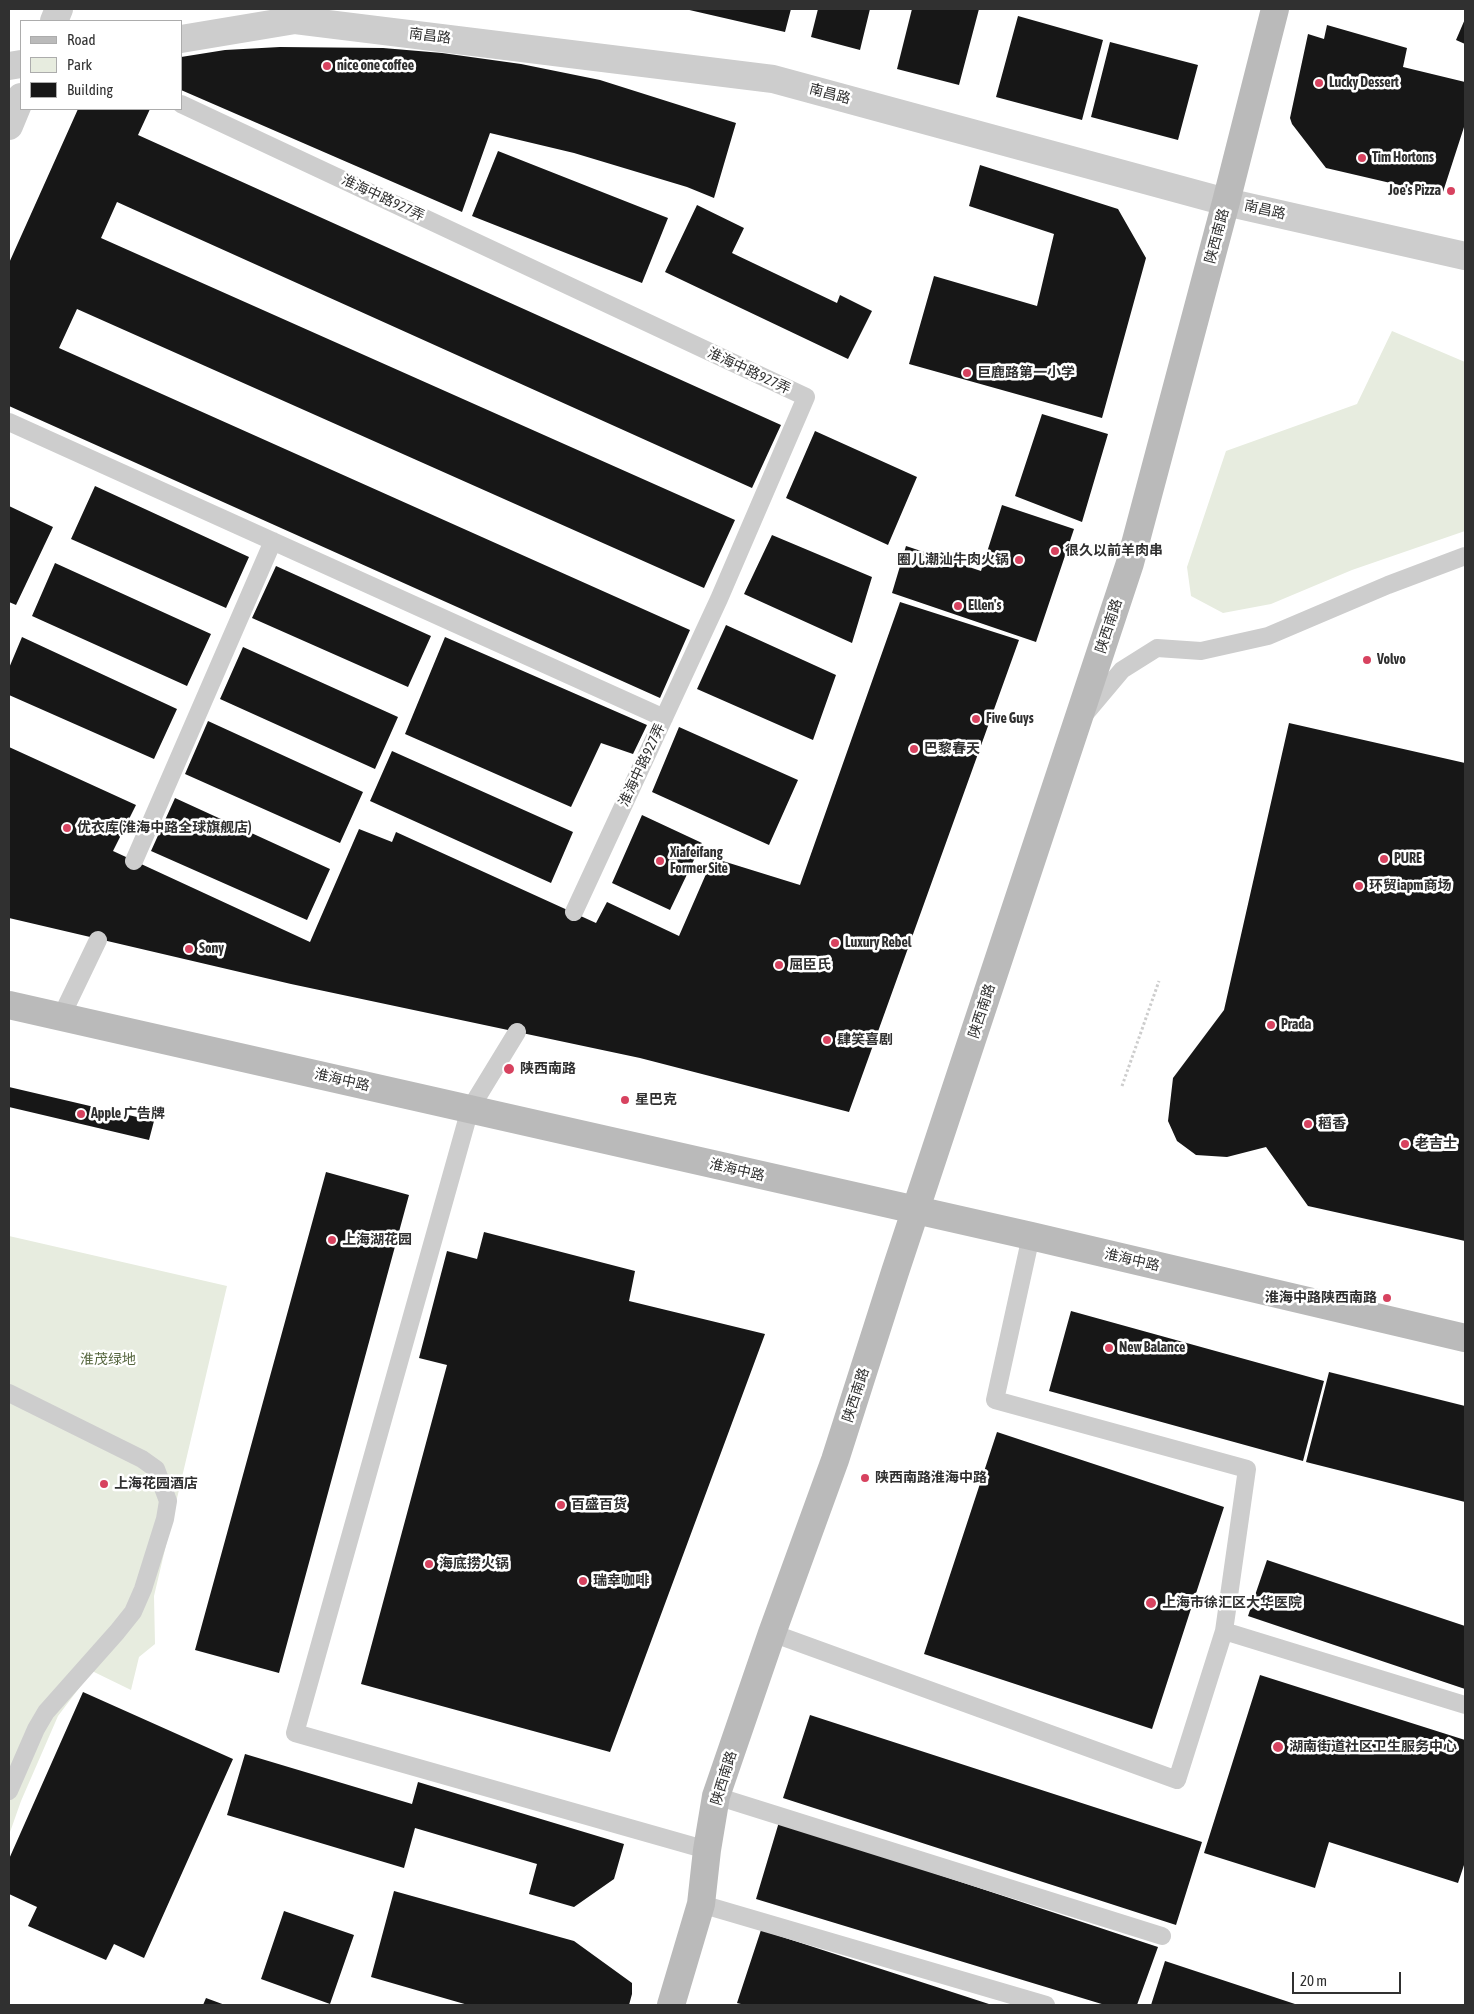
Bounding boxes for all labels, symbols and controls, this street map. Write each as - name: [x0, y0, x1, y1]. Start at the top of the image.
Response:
- legend: [20, 20, 182, 110]
- street label: 南昌路: [408, 25, 452, 47]
- text: Road: [67, 31, 96, 48]
- text: Park: [67, 56, 92, 73]
- place label: nice one coffee: [337, 58, 414, 74]
- marker: nice one coffee: [321, 60, 333, 72]
- place label: Lucky Dessert: [1329, 75, 1399, 91]
- marker: Lucky Dessert: [1313, 77, 1325, 89]
- street label: 南昌路: [808, 80, 852, 108]
- text: Building: [67, 81, 113, 98]
- place label: Tim Hortons: [1372, 150, 1434, 166]
- marker: Tim Hortons: [1356, 152, 1368, 164]
- street label: 淮海中路927弄: [339, 171, 427, 225]
- place label: Joe's Pizza: [1388, 183, 1441, 199]
- marker: Joe's Pizza: [1445, 185, 1457, 197]
- street label: 南昌路: [1243, 197, 1287, 223]
- street label: 陕西南路: [1202, 207, 1232, 265]
- street label: 淮海中路927弄: [705, 344, 793, 398]
- place label: 巨鹿路第一小学: [977, 365, 1075, 381]
- marker: 巨鹿路第一小学: [961, 367, 973, 379]
- place label: 很久以前羊肉串: [1065, 543, 1163, 559]
- marker: 很久以前羊肉串: [1049, 545, 1061, 557]
- place label: 圈儿潮汕牛肉火锅: [897, 552, 1009, 568]
- marker: 圈儿潮汕牛肉火锅: [1013, 554, 1025, 566]
- street label: 陕西南路: [1092, 597, 1126, 655]
- place label: Ellen's: [968, 598, 1001, 614]
- marker: Ellen's: [952, 600, 964, 612]
- place label: Volvo: [1377, 652, 1406, 668]
- marker: Volvo: [1361, 654, 1373, 666]
- place label: Five Guys: [986, 711, 1034, 727]
- marker: Five Guys: [970, 713, 982, 725]
- street label: 淮海中路927弄: [615, 721, 669, 809]
- place label: 巴黎春天: [924, 741, 980, 757]
- marker: 巴黎春天: [908, 743, 920, 755]
- place label: 优衣库(淮海中路全球旗舰店): [77, 820, 252, 836]
- marker: 优衣库(淮海中路全球旗舰店): [61, 822, 73, 834]
- place label: Xiafeifang Former Site: [670, 845, 728, 878]
- place label: PURE: [1394, 851, 1422, 867]
- marker: PURE: [1378, 853, 1390, 865]
- marker: Xiafeifang Former Site: [654, 855, 666, 867]
- place label: 环贸iapm商场: [1369, 878, 1451, 894]
- marker: 环贸iapm商场: [1353, 880, 1365, 892]
- place label: Luxury Rebel: [845, 935, 911, 951]
- marker: Luxury Rebel: [829, 937, 841, 949]
- place label: Sony: [199, 941, 224, 957]
- marker: Sony: [183, 943, 195, 955]
- place label: 屈臣氏: [789, 957, 831, 973]
- marker: 屈臣氏: [773, 959, 785, 971]
- street label: 陕西南路: [965, 982, 999, 1040]
- place label: Prada: [1281, 1017, 1311, 1033]
- marker: Prada: [1265, 1019, 1277, 1031]
- place label: 肆笑喜剧: [837, 1032, 893, 1048]
- marker: 肆笑喜剧: [821, 1034, 833, 1046]
- place label: 陕西南路: [520, 1061, 576, 1077]
- marker: 陕西南路: [502, 1062, 516, 1076]
- street label: 淮海中路: [313, 1066, 371, 1094]
- place label: 星巴克: [635, 1092, 677, 1108]
- marker: 星巴克: [619, 1094, 631, 1106]
- place label: Apple 广告牌: [91, 1106, 165, 1122]
- marker: Apple 广告牌: [75, 1108, 87, 1120]
- place label: 稻香: [1318, 1116, 1346, 1132]
- marker: 稻香: [1302, 1118, 1314, 1130]
- place label: 老吉士: [1415, 1136, 1457, 1152]
- marker: 老吉士: [1399, 1138, 1411, 1150]
- street label: 淮海中路: [708, 1156, 766, 1184]
- place label: 上海湖花园: [342, 1232, 412, 1248]
- marker: 上海湖花园: [326, 1234, 338, 1246]
- street label: 淮海中路: [1103, 1246, 1161, 1274]
- place label: 淮海中路陕西南路: [1265, 1290, 1377, 1306]
- marker: 淮海中路陕西南路: [1381, 1292, 1393, 1304]
- place label: New Balance: [1119, 1340, 1185, 1356]
- marker: New Balance: [1103, 1342, 1115, 1354]
- park label: 淮茂绿地: [80, 1352, 136, 1368]
- street label: 陕西南路: [839, 1366, 873, 1424]
- place label: 陕西南路淮海中路: [875, 1470, 987, 1486]
- marker: 陕西南路淮海中路: [859, 1472, 871, 1484]
- place label: 上海花园酒店: [114, 1476, 198, 1492]
- marker: 上海花园酒店: [98, 1478, 110, 1490]
- place label: 百盛百货: [571, 1497, 627, 1513]
- marker: 百盛百货: [555, 1499, 567, 1511]
- place label: 海底捞火锅: [439, 1556, 509, 1572]
- marker: 海底捞火锅: [423, 1558, 435, 1570]
- place label: 瑞幸咖啡: [593, 1573, 649, 1589]
- marker: 瑞幸咖啡: [577, 1575, 589, 1587]
- place label: 上海市徐汇区大华医院: [1162, 1595, 1302, 1611]
- marker: 上海市徐汇区大华医院: [1144, 1596, 1158, 1610]
- place label: 湖南街道社区卫生服务中心: [1289, 1739, 1457, 1755]
- marker: 湖南街道社区卫生服务中心: [1271, 1740, 1285, 1754]
- street label: 陕西南路: [708, 1749, 740, 1807]
- scale bar: [1294, 1962, 1403, 1994]
- text: 20 m: [1300, 1972, 1327, 1989]

